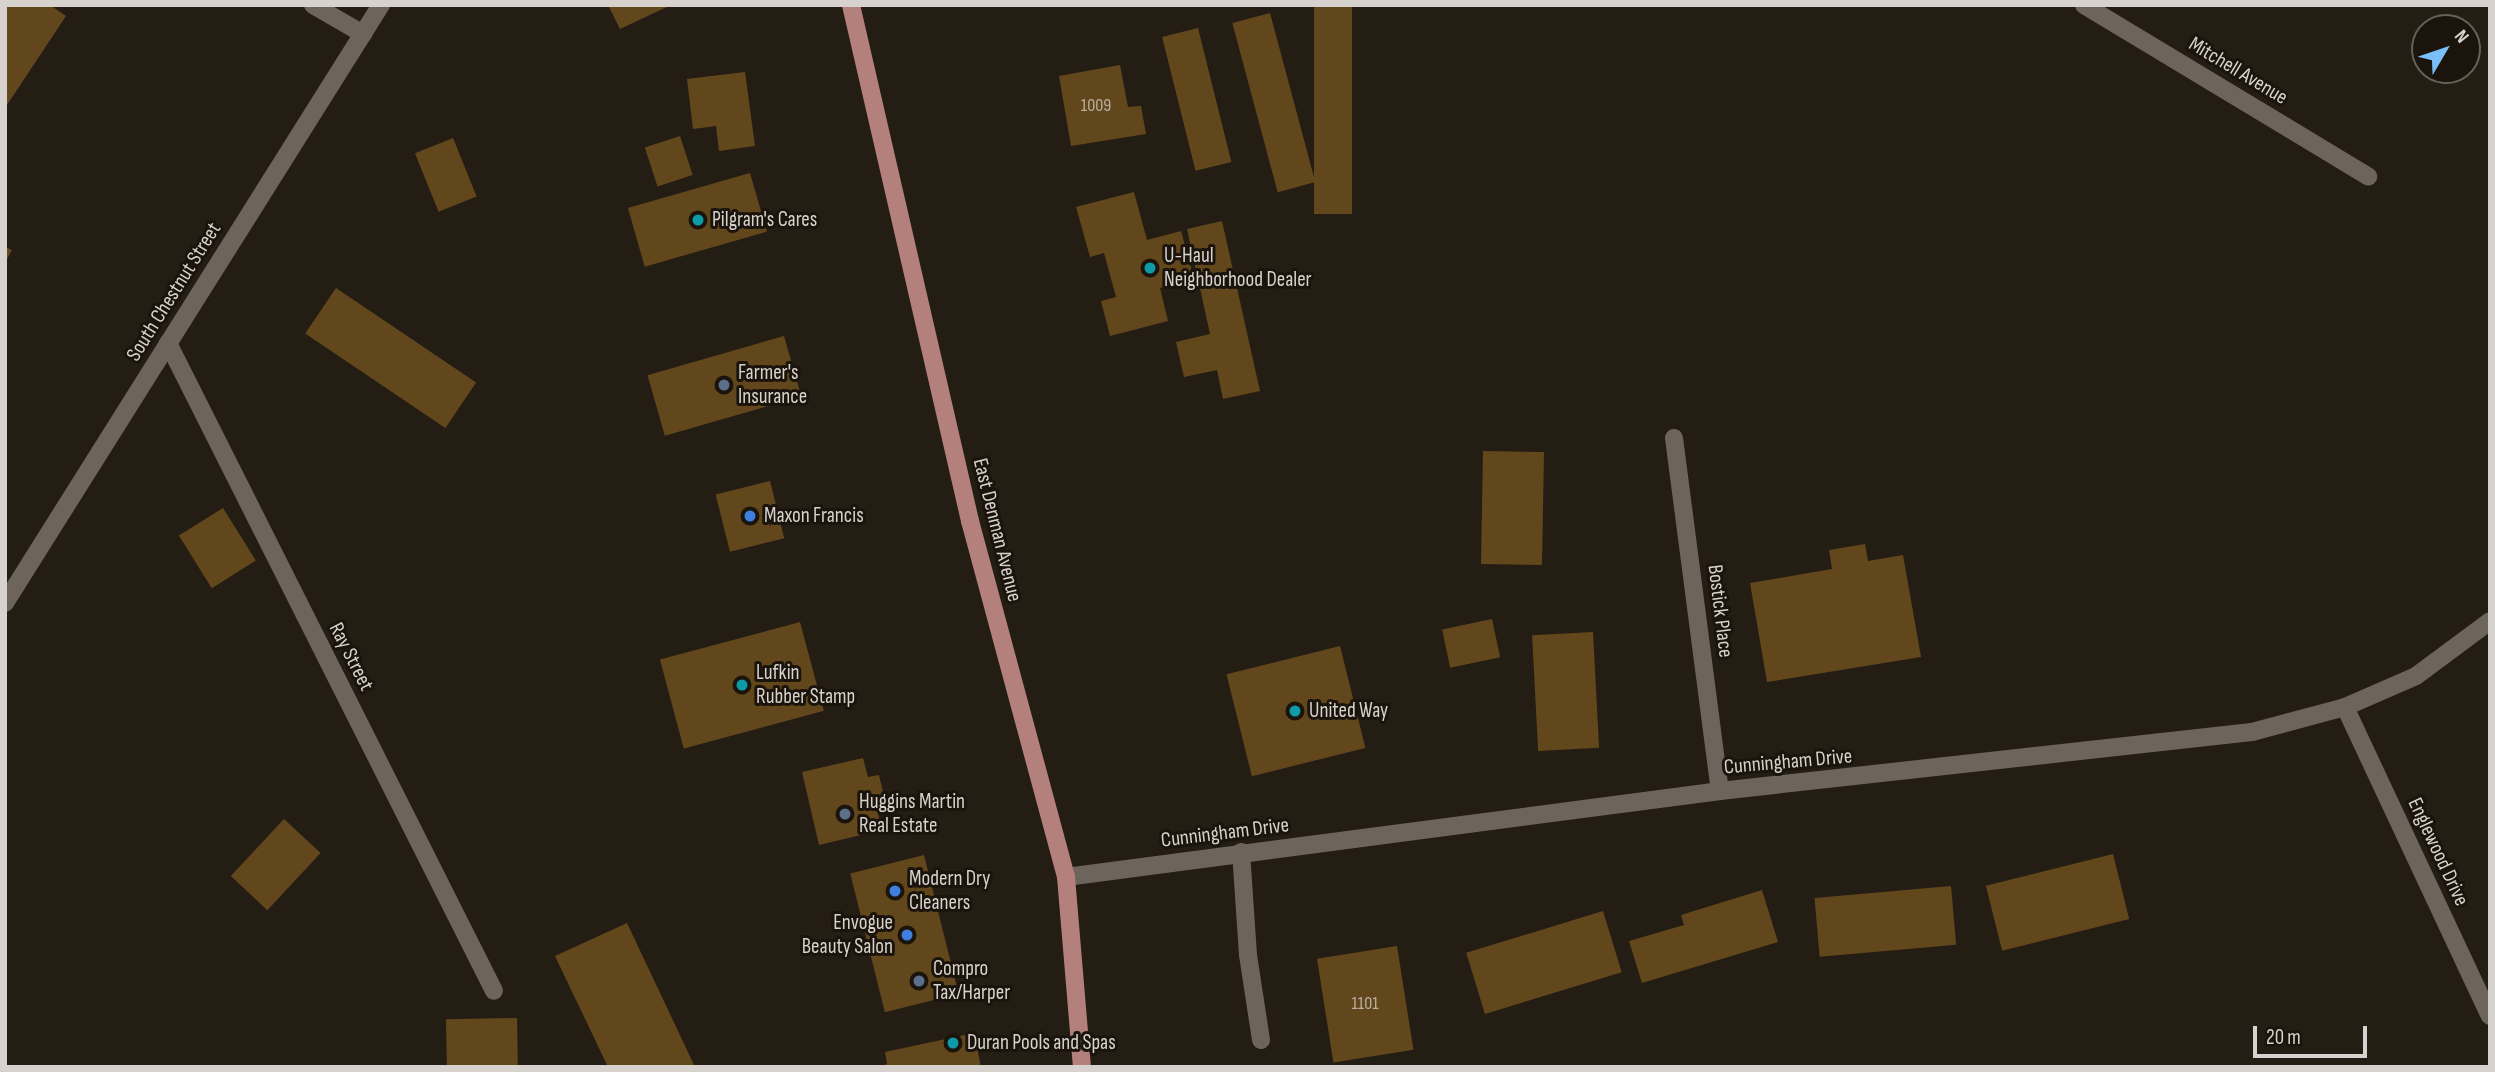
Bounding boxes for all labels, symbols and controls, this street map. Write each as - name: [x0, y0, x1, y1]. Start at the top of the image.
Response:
- north arrow: [2411, 14, 2481, 84]
- text: N: [2449, 26, 2473, 48]
- street label: Mitchell Avenue: [2184, 32, 2292, 110]
- house number: 1009: [1081, 95, 1111, 117]
- place label: Pilgram's Cares: [712, 207, 817, 233]
- marker: Pilgram's Cares: [690, 212, 706, 228]
- street label: South Chestnut Street: [121, 218, 227, 366]
- place label: U-Haul Neighborhood Dealer: [1164, 243, 1312, 293]
- marker: U-Haul Neighborhood Dealer: [1142, 260, 1158, 276]
- place label: Farmer's Insurance: [738, 360, 807, 410]
- marker: Farmer's Insurance: [716, 377, 732, 393]
- street label: East Denman Avenue: [967, 456, 1027, 604]
- place label: Maxon Francis: [764, 503, 864, 529]
- marker: Maxon Francis: [742, 508, 758, 524]
- street label: Bostick Place: [1702, 563, 1738, 659]
- street label: Ray Street: [323, 619, 379, 695]
- place label: Lufkin Rubber Stamp: [756, 660, 855, 710]
- marker: Lufkin Rubber Stamp: [734, 677, 750, 693]
- place label: United Way: [1309, 698, 1388, 724]
- marker: United Way: [1287, 703, 1303, 719]
- street label: Cunningham Drive: [1723, 744, 1853, 780]
- place label: Huggins Martin Real Estate: [859, 789, 965, 839]
- street label: Englewood Drive: [2402, 794, 2474, 910]
- marker: Huggins Martin Real Estate: [837, 806, 853, 822]
- street label: Cunningham Drive: [1160, 813, 1290, 853]
- place label: Modern Dry Cleaners: [909, 866, 990, 916]
- marker: Modern Dry Cleaners: [887, 883, 903, 899]
- place label: Envogue Beauty Salon: [802, 910, 893, 960]
- marker: Envogue Beauty Salon: [899, 927, 915, 943]
- place label: Compro Tax/Harper: [933, 956, 1010, 1006]
- marker: Compro Tax/Harper: [911, 973, 927, 989]
- house number: 1101: [1352, 993, 1378, 1015]
- scale bar: [2257, 1012, 2371, 1056]
- text: 20 m: [2266, 1025, 2301, 1050]
- place label: Duran Pools and Spas: [967, 1030, 1116, 1056]
- marker: Duran Pools and Spas: [945, 1035, 961, 1051]

